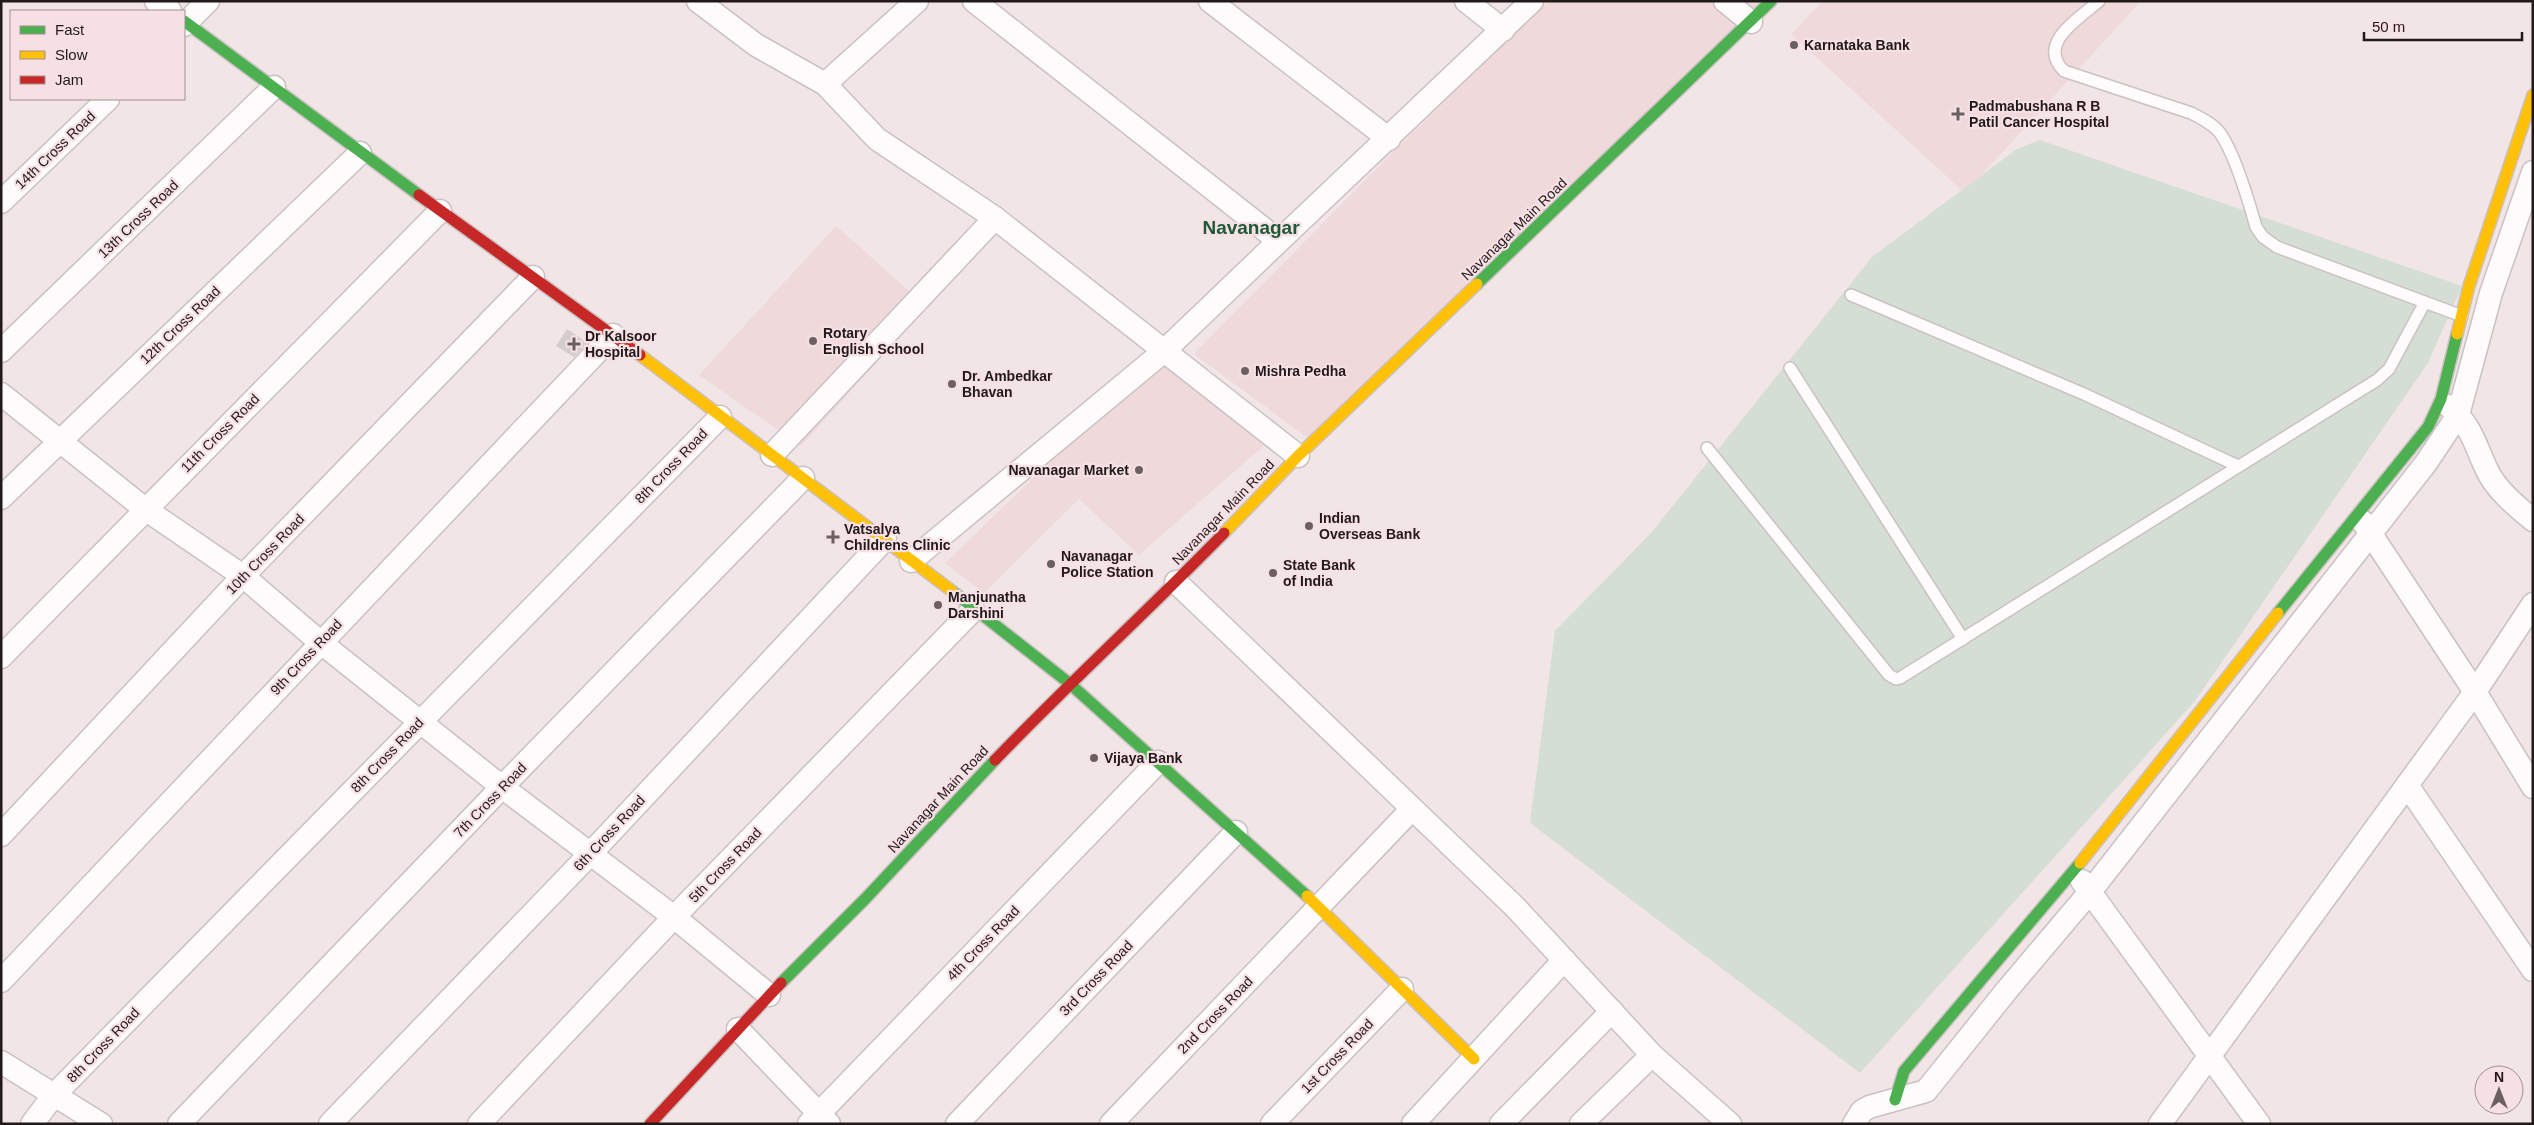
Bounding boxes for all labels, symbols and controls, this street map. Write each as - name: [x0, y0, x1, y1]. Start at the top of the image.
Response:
- legend: [10, 10, 185, 100]
- scale bar: [2364, 10, 2522, 42]
- text: 50 m: [2372, 18, 2405, 35]
- text: Fast: [55, 21, 85, 38]
- place label: Karnataka Bank: [1804, 37, 1910, 53]
- marker: Karnataka Bank: [1788, 39, 1800, 51]
- text: Slow: [55, 46, 88, 63]
- text: Jam: [55, 71, 83, 88]
- place label: Padmabushana R B Patil Cancer Hospital: [1969, 98, 2109, 130]
- marker: Padmabushana R B Patil Cancer Hospital: [1951, 107, 1965, 121]
- street label: 14th Cross Road: [12, 108, 98, 192]
- street label: Navanagar Main Road: [1458, 175, 1570, 283]
- street label: 13th Cross Road: [95, 177, 181, 261]
- district label: Navanagar: [1202, 217, 1300, 238]
- street label: 12th Cross Road: [137, 283, 223, 367]
- place label: Rotary English School: [823, 325, 924, 357]
- place label: Dr Kalsoor Hospital: [585, 328, 657, 360]
- marker: Rotary English School: [807, 335, 819, 347]
- marker: Dr Kalsoor Hospital: [567, 337, 581, 351]
- place label: Mishra Pedha: [1255, 363, 1346, 379]
- marker: Mishra Pedha: [1239, 365, 1251, 377]
- place label: Dr. Ambedkar Bhavan: [962, 368, 1053, 400]
- marker: Dr. Ambedkar Bhavan: [946, 378, 958, 390]
- street label: 11th Cross Road: [178, 391, 262, 475]
- street label: 8th Cross Road: [631, 425, 711, 507]
- street label: Navanagar Main Road: [1169, 456, 1277, 568]
- place label: Navanagar Market: [1008, 462, 1129, 478]
- marker: Navanagar Market: [1133, 464, 1145, 476]
- place label: Indian Overseas Bank: [1319, 510, 1420, 542]
- street label: 10th Cross Road: [223, 511, 307, 597]
- marker: Indian Overseas Bank: [1303, 520, 1315, 532]
- place label: Vatsalya Childrens Clinic: [844, 521, 951, 553]
- marker: Vatsalya Childrens Clinic: [826, 530, 840, 544]
- place label: Navanagar Police Station: [1061, 548, 1154, 580]
- place label: State Bank of India: [1283, 557, 1356, 589]
- marker: Navanagar Police Station: [1045, 558, 1057, 570]
- marker: State Bank of India: [1267, 567, 1279, 579]
- place label: Manjunatha Darshini: [948, 589, 1026, 621]
- marker: Manjunatha Darshini: [932, 599, 944, 611]
- street label: 9th Cross Road: [267, 616, 345, 698]
- street label: 8th Cross Road: [347, 714, 427, 796]
- street label: Navanagar Main Road: [884, 742, 992, 856]
- place label: Vijaya Bank: [1104, 750, 1183, 766]
- marker: Vijaya Bank: [1088, 752, 1100, 764]
- street label: 7th Cross Road: [450, 759, 530, 841]
- street label: 6th Cross Road: [570, 792, 648, 874]
- street label: 5th Cross Road: [685, 824, 765, 906]
- street label: 4th Cross Road: [943, 902, 1023, 984]
- street label: 3rd Cross Road: [1056, 937, 1136, 1019]
- street label: 2nd Cross Road: [1174, 973, 1256, 1057]
- street label: 8th Cross Road: [63, 1004, 143, 1086]
- street label: 1st Cross Road: [1298, 1016, 1376, 1096]
- north arrow: [2474, 1065, 2524, 1115]
- text: N: [2494, 1069, 2504, 1085]

